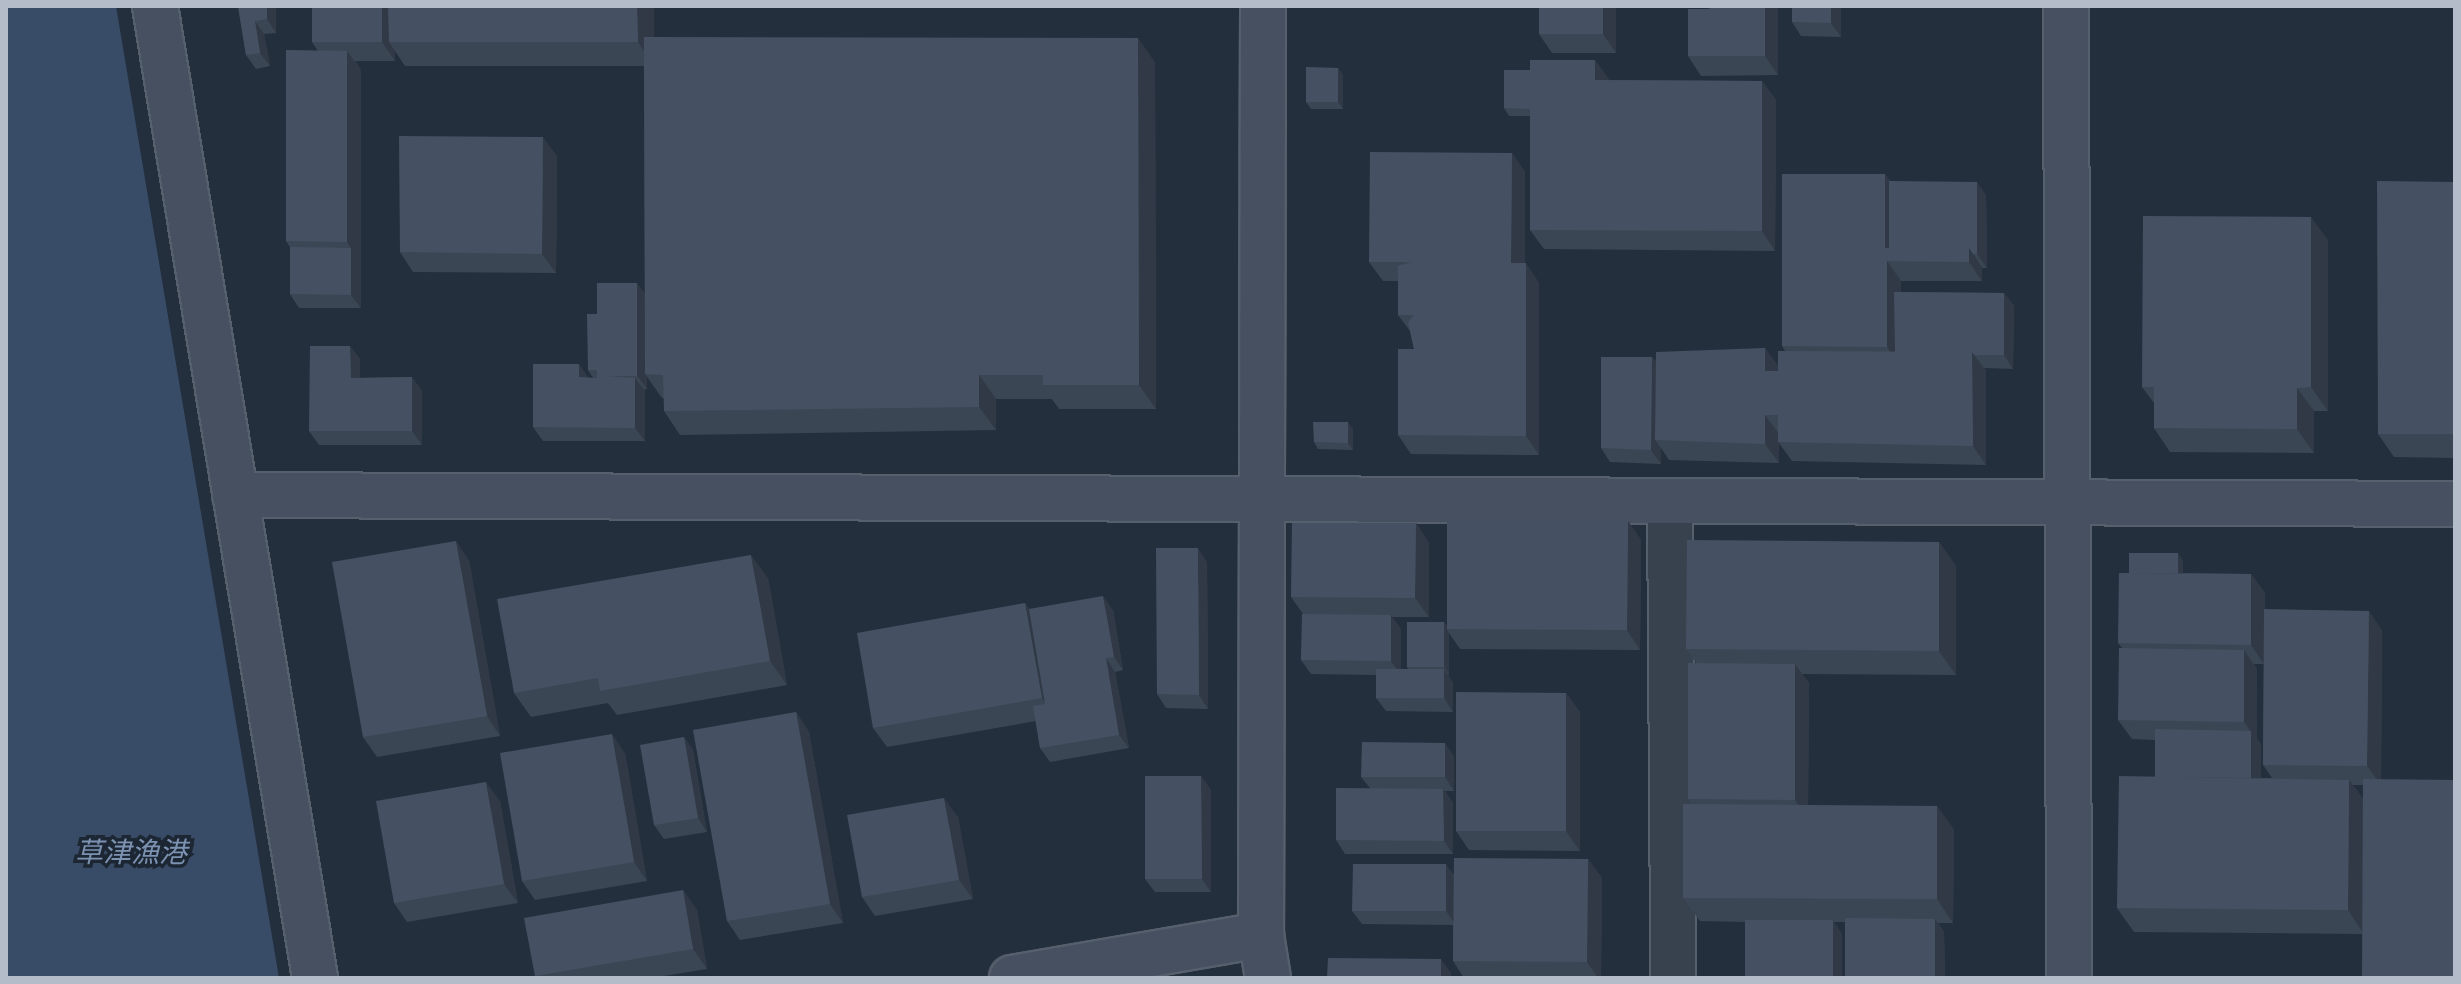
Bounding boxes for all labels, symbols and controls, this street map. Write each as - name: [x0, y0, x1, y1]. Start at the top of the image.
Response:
- water label: 草津漁港: [75, 836, 187, 870]

